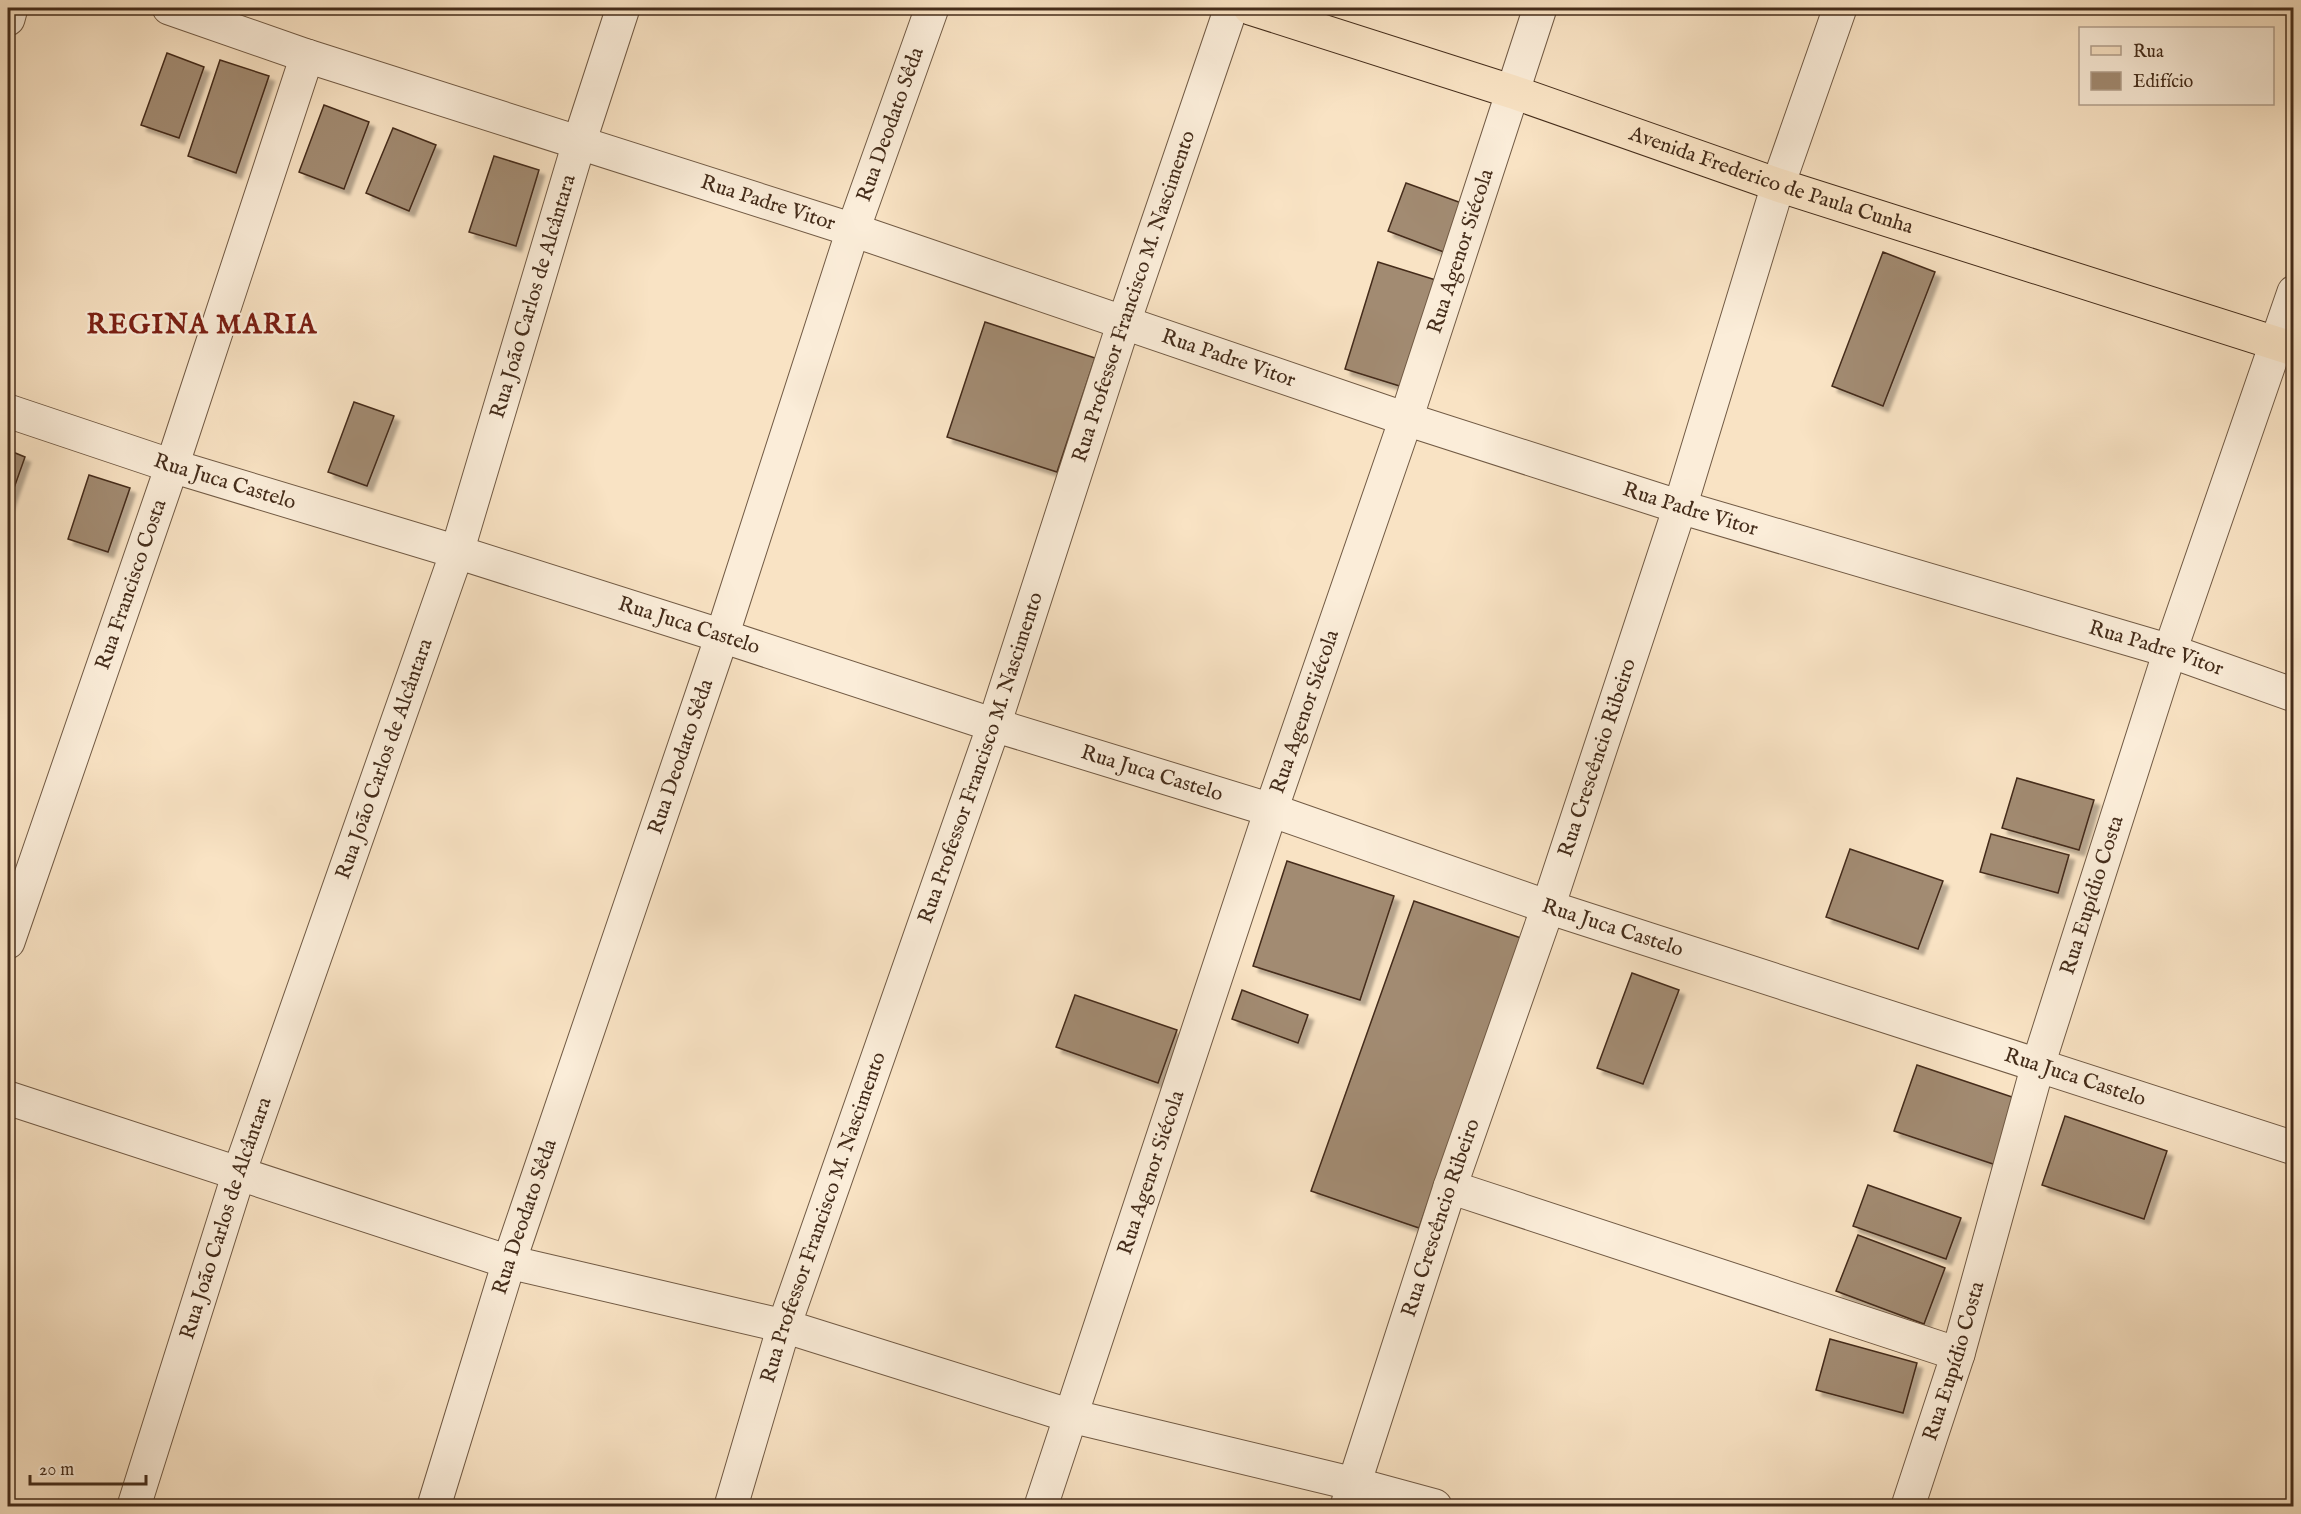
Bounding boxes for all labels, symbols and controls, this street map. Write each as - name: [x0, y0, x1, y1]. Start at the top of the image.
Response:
- legend: [2079, 27, 2274, 105]
- text: Rua: [2133, 41, 2164, 64]
- street label: Rua Deodato Sêda: [851, 43, 931, 206]
- text: Edifício: [2133, 71, 2194, 94]
- street label: Avenida Frederico de Paula Cunha: [1625, 120, 1917, 241]
- street label: Rua Professor Francisco M. Nascimento: [1066, 127, 1202, 466]
- street label: Rua Agenor Siécola: [1421, 165, 1500, 337]
- street label: Rua Padre Vitor: [697, 169, 839, 237]
- street label: Rua João Carlos de Alcântara: [484, 170, 583, 422]
- district label: REGINA MARIA: [86, 309, 318, 343]
- street label: Rua Padre Vitor: [1158, 323, 1299, 394]
- street label: Rua Juca Castelo: [150, 447, 299, 516]
- street label: Rua Padre Vitor: [1619, 476, 1762, 543]
- street label: Rua Francisco Costa: [89, 495, 173, 673]
- street label: Rua Professor Francisco M. Nascimento: [912, 589, 1049, 927]
- street label: Rua Juca Castelo: [615, 590, 763, 661]
- street label: Rua Padre Vitor: [2085, 614, 2228, 683]
- street label: Rua Agenor Siécola: [1264, 625, 1346, 797]
- street label: Rua João Carlos de Alcântara: [330, 634, 439, 883]
- street label: Rua Crescêncio Ribeiro: [1552, 655, 1643, 860]
- street label: Rua Deodato Sêda: [642, 675, 720, 838]
- street label: Rua Juca Castelo: [1077, 739, 1226, 808]
- street label: Rua Eupídio Costa: [2054, 812, 2130, 978]
- street label: Rua Juca Castelo: [1538, 892, 1687, 963]
- street label: Rua Juca Castelo: [2001, 1042, 2149, 1113]
- street label: Rua Professor Francisco M. Nascimento: [754, 1048, 892, 1386]
- street label: Rua Agenor Siécola: [1111, 1086, 1191, 1258]
- street label: Rua João Carlos de Alcântara: [174, 1093, 278, 1343]
- street label: Rua Crescêncio Ribeiro: [1395, 1115, 1486, 1320]
- street label: Rua Deodato Sêda: [486, 1135, 564, 1298]
- street label: Rua Eupídio Costa: [1917, 1278, 1991, 1444]
- scale bar: [30, 1448, 146, 1486]
- text: 20 m: [39, 1459, 74, 1482]

